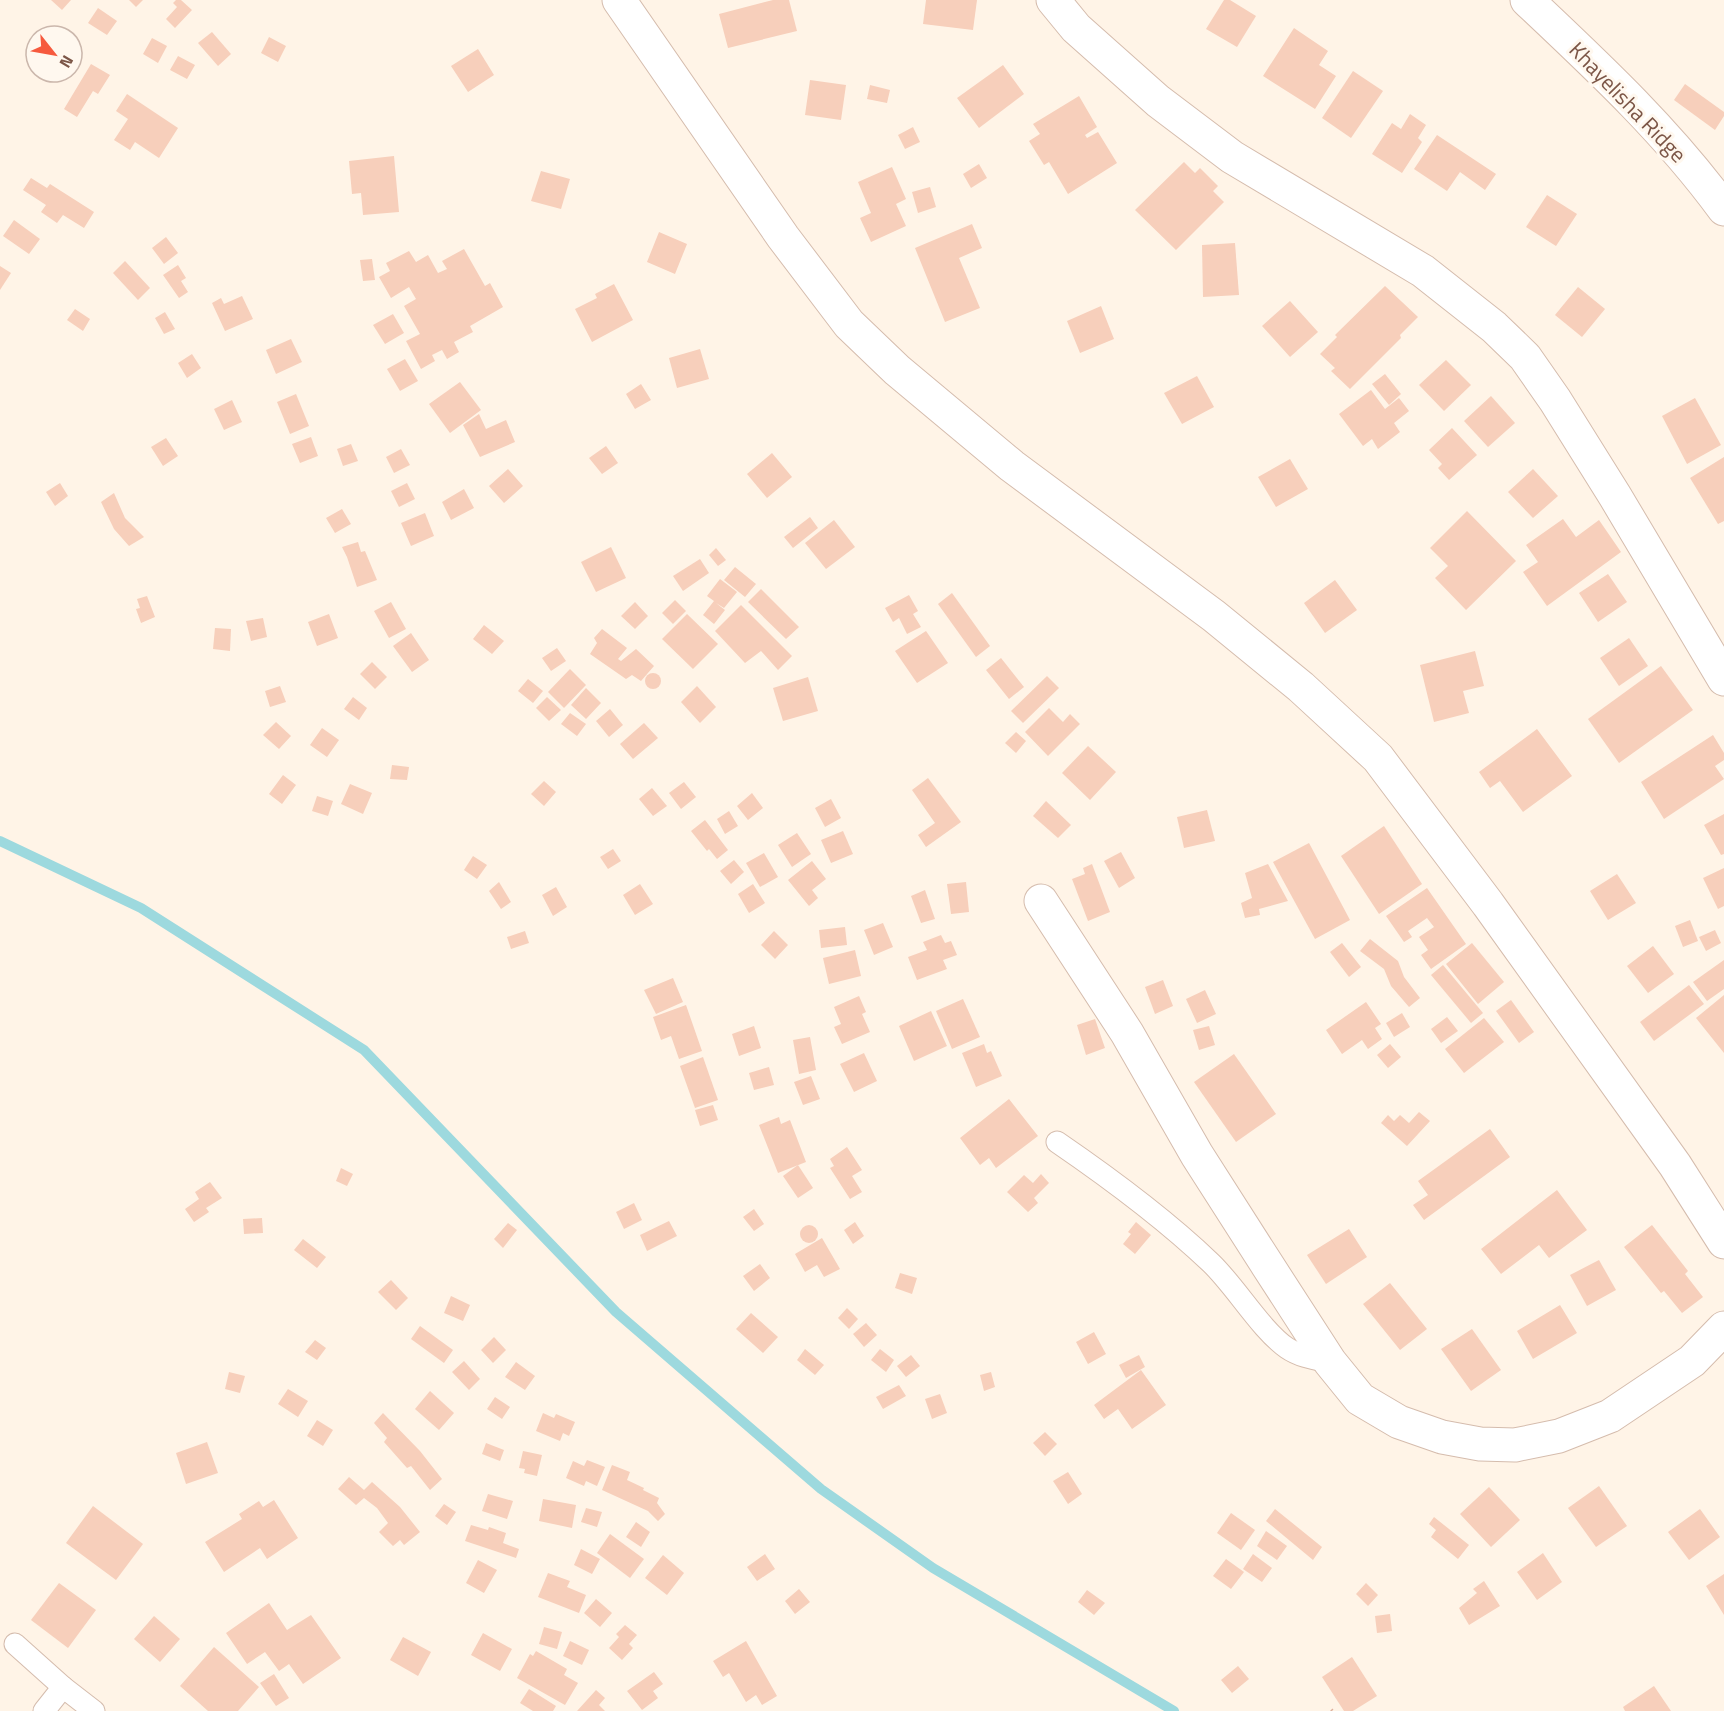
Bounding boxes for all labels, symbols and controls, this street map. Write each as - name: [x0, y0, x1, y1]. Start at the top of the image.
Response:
- north arrow: [24, 24, 84, 84]
- street label: Khayelisha Ridge: [1561, 34, 1695, 170]
- text: N: [54, 51, 80, 73]

